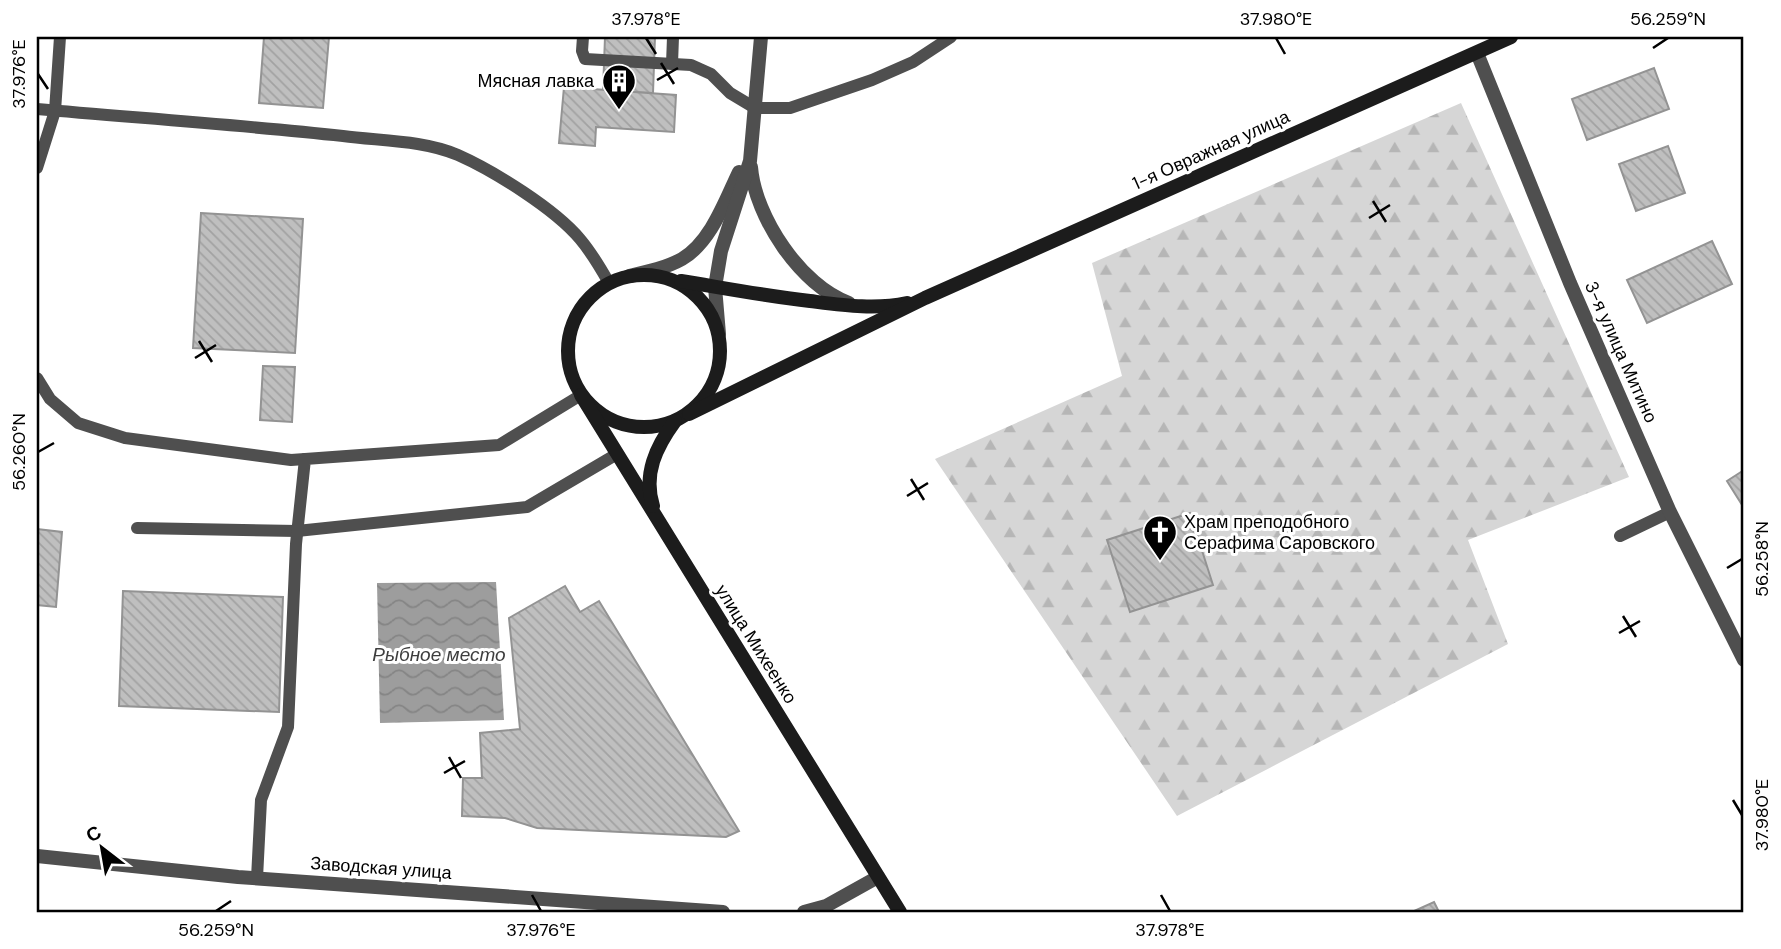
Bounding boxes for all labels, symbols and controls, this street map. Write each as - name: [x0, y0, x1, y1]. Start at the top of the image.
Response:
- text: 37.978°E: [611, 7, 681, 31]
- text: 37.980°E: [1240, 7, 1312, 31]
- text: 56.259°N: [1630, 7, 1706, 31]
- text: 37.976°E: [7, 39, 31, 109]
- building icon: Мясная лавка: [600, 62, 638, 111]
- place label: Мясная лавка: [477, 69, 595, 93]
- street label: 1-я Овражная улица: [1129, 104, 1294, 195]
- street label: 3-я улица Митино: [1579, 277, 1663, 427]
- text: 56.260°N: [7, 413, 31, 491]
- place label: Храм преподобного Серафима Саровского: [1184, 510, 1375, 555]
- church icon: Храм преподобного Серафима Саровского: [1141, 513, 1179, 562]
- text: 56.258°N: [1750, 521, 1774, 597]
- street label: улица Михеенко: [710, 580, 802, 708]
- water label: Рыбное место: [372, 642, 506, 667]
- text: 37.980°E: [1750, 779, 1774, 851]
- north arrow: [66, 813, 136, 883]
- text: С: [81, 819, 106, 848]
- street label: Заводская улица: [309, 851, 453, 885]
- text: 56.259°N: [178, 918, 254, 942]
- text: 37.976°E: [506, 918, 576, 942]
- text: 37.978°E: [1135, 918, 1205, 942]

